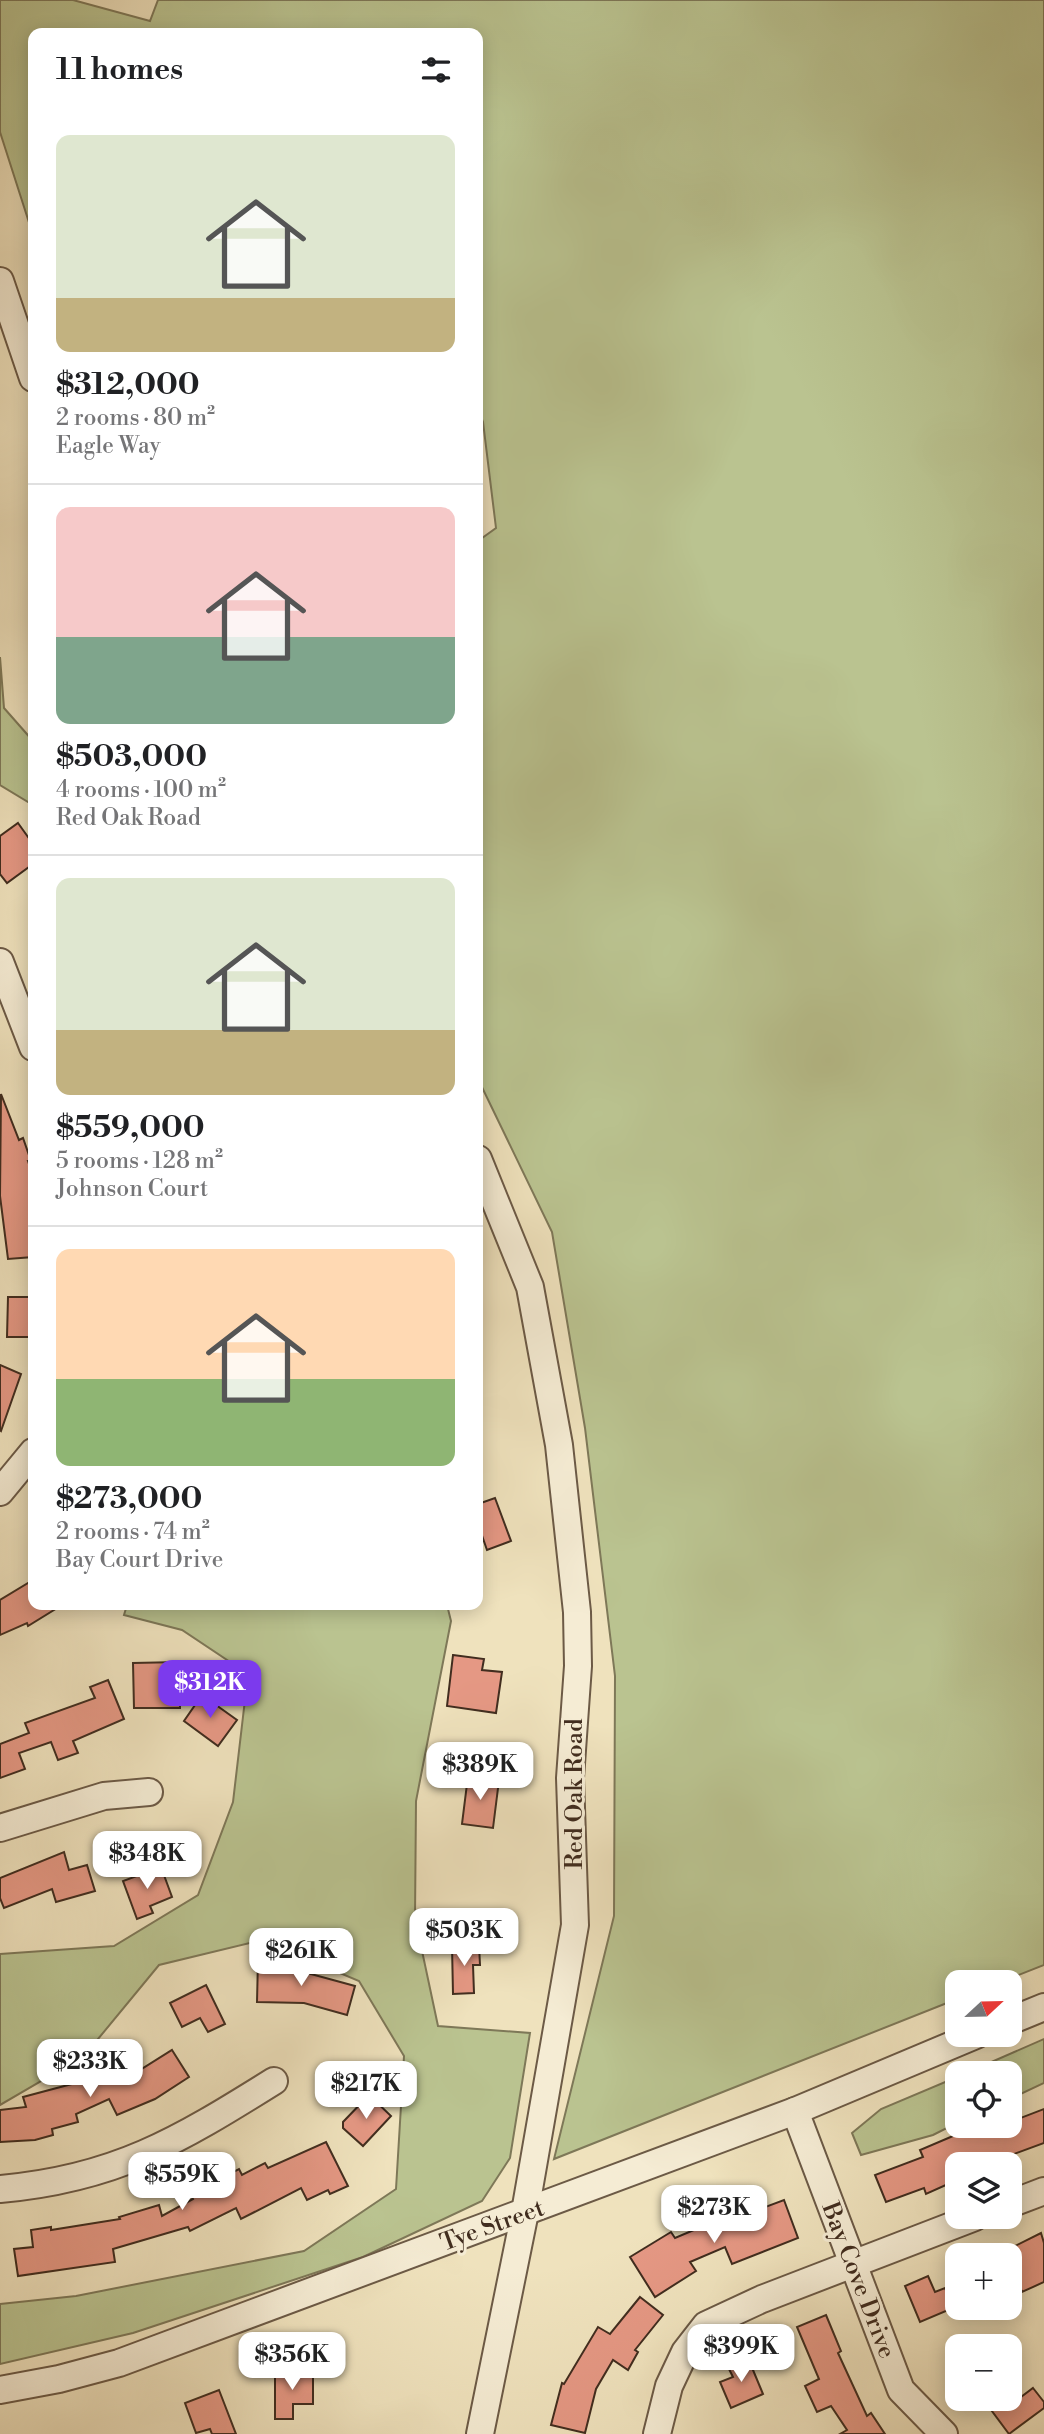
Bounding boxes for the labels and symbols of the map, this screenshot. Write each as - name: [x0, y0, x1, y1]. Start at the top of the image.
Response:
- pin: $312K: [161, 1660, 259, 1720]
- street label: Red Oak Road: [560, 1718, 590, 1870]
- pin: $389K: [431, 1742, 529, 1802]
- pin: $348K: [98, 1832, 196, 1891]
- pin: $503K: [415, 1909, 513, 1968]
- pin: $261K: [252, 1928, 350, 1988]
- north arrow: [945, 1970, 1022, 2048]
- pin: $233K: [41, 2039, 139, 2099]
- pin: $217K: [317, 2062, 415, 2121]
- pin: $559K: [133, 2152, 231, 2212]
- pin: $273K: [665, 2186, 763, 2245]
- street label: Tye Street: [436, 2193, 549, 2259]
- street label: Bay Cove Drive: [814, 2197, 902, 2363]
- pin: $399K: [692, 2324, 790, 2384]
- pin: $356K: [243, 2332, 341, 2392]

